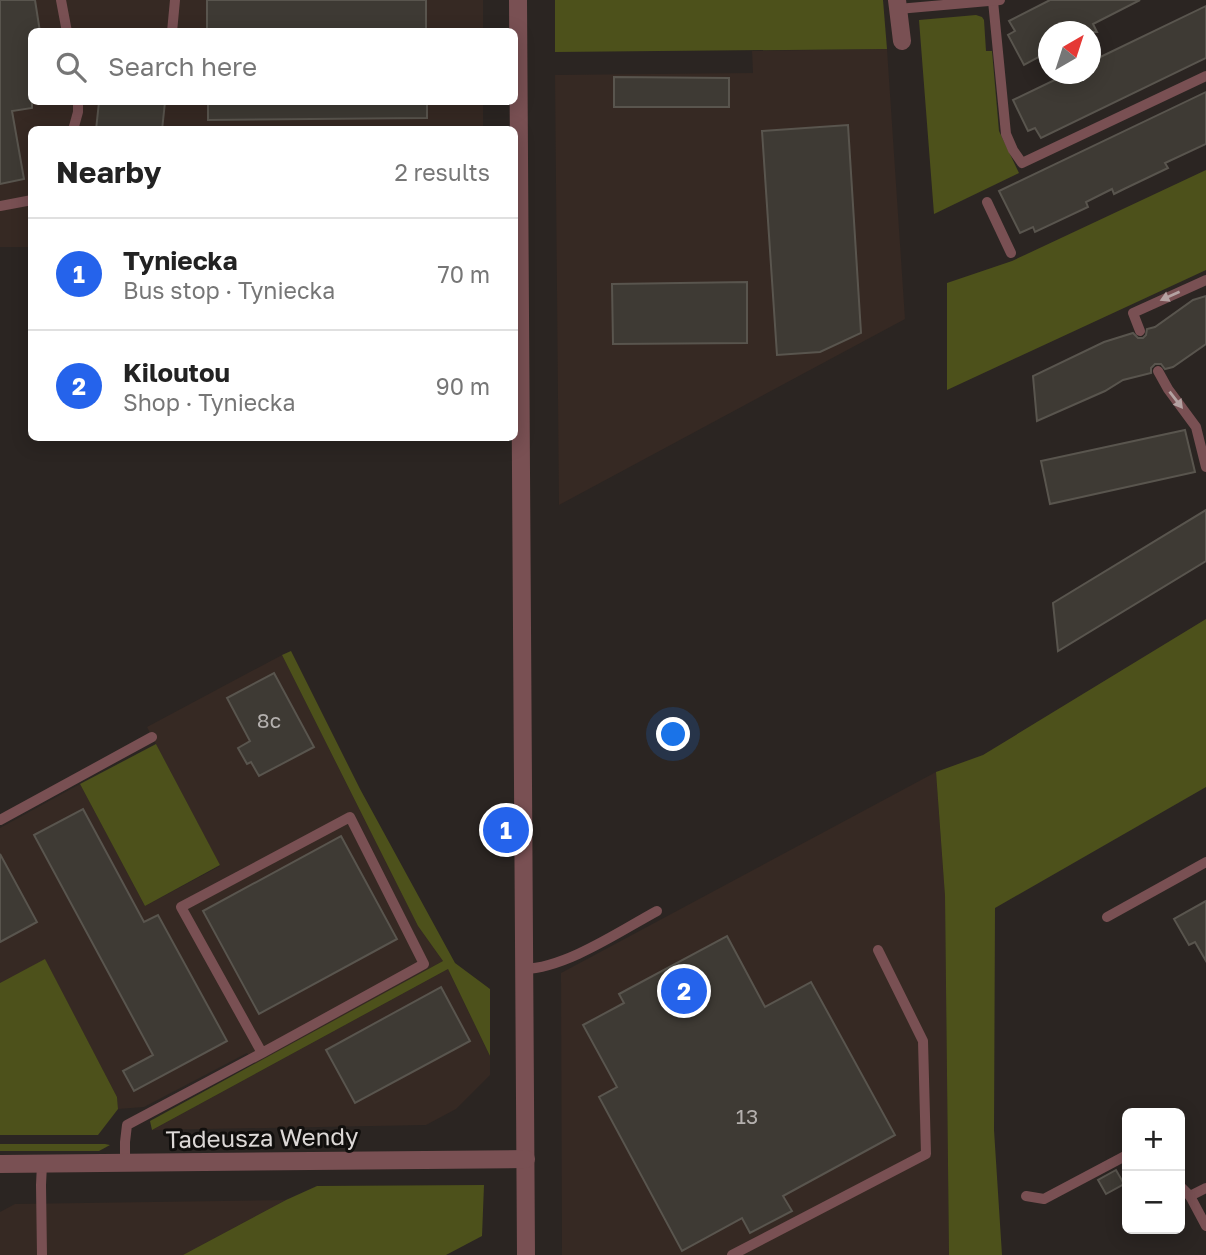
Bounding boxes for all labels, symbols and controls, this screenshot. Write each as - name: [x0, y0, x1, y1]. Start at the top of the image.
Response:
- north arrow: [1038, 21, 1101, 84]
- search box: [28, 28, 518, 105]
- icon: search: [52, 48, 90, 86]
- text: Search here: [108, 51, 257, 82]
- text: Nearby: [56, 154, 161, 190]
- text: 2 results: [394, 158, 490, 186]
- text: Tyniecka: [123, 245, 238, 276]
- text: 1: [73, 260, 85, 288]
- text: 70 m: [437, 260, 490, 288]
- text: Bus stop · Tyniecka: [123, 276, 335, 304]
- one-way arrow: [1159, 291, 1180, 302]
- text: Kiloutou: [123, 357, 230, 388]
- text: 2: [72, 372, 86, 400]
- text: 90 m: [436, 372, 490, 400]
- text: Shop · Tyniecka: [123, 388, 295, 416]
- one-way arrow: [1169, 390, 1184, 408]
- house number: 8c: [257, 707, 281, 733]
- your location: [656, 717, 690, 751]
- pin: 1: [483, 804, 529, 856]
- pin: 2: [661, 965, 707, 1017]
- house number: 13: [736, 1103, 758, 1129]
- map controls: [1122, 1108, 1185, 1234]
- button: +: [1122, 1108, 1185, 1171]
- street label: Tadeusza Wendy: [165, 1121, 359, 1153]
- button: −: [1122, 1171, 1185, 1234]

